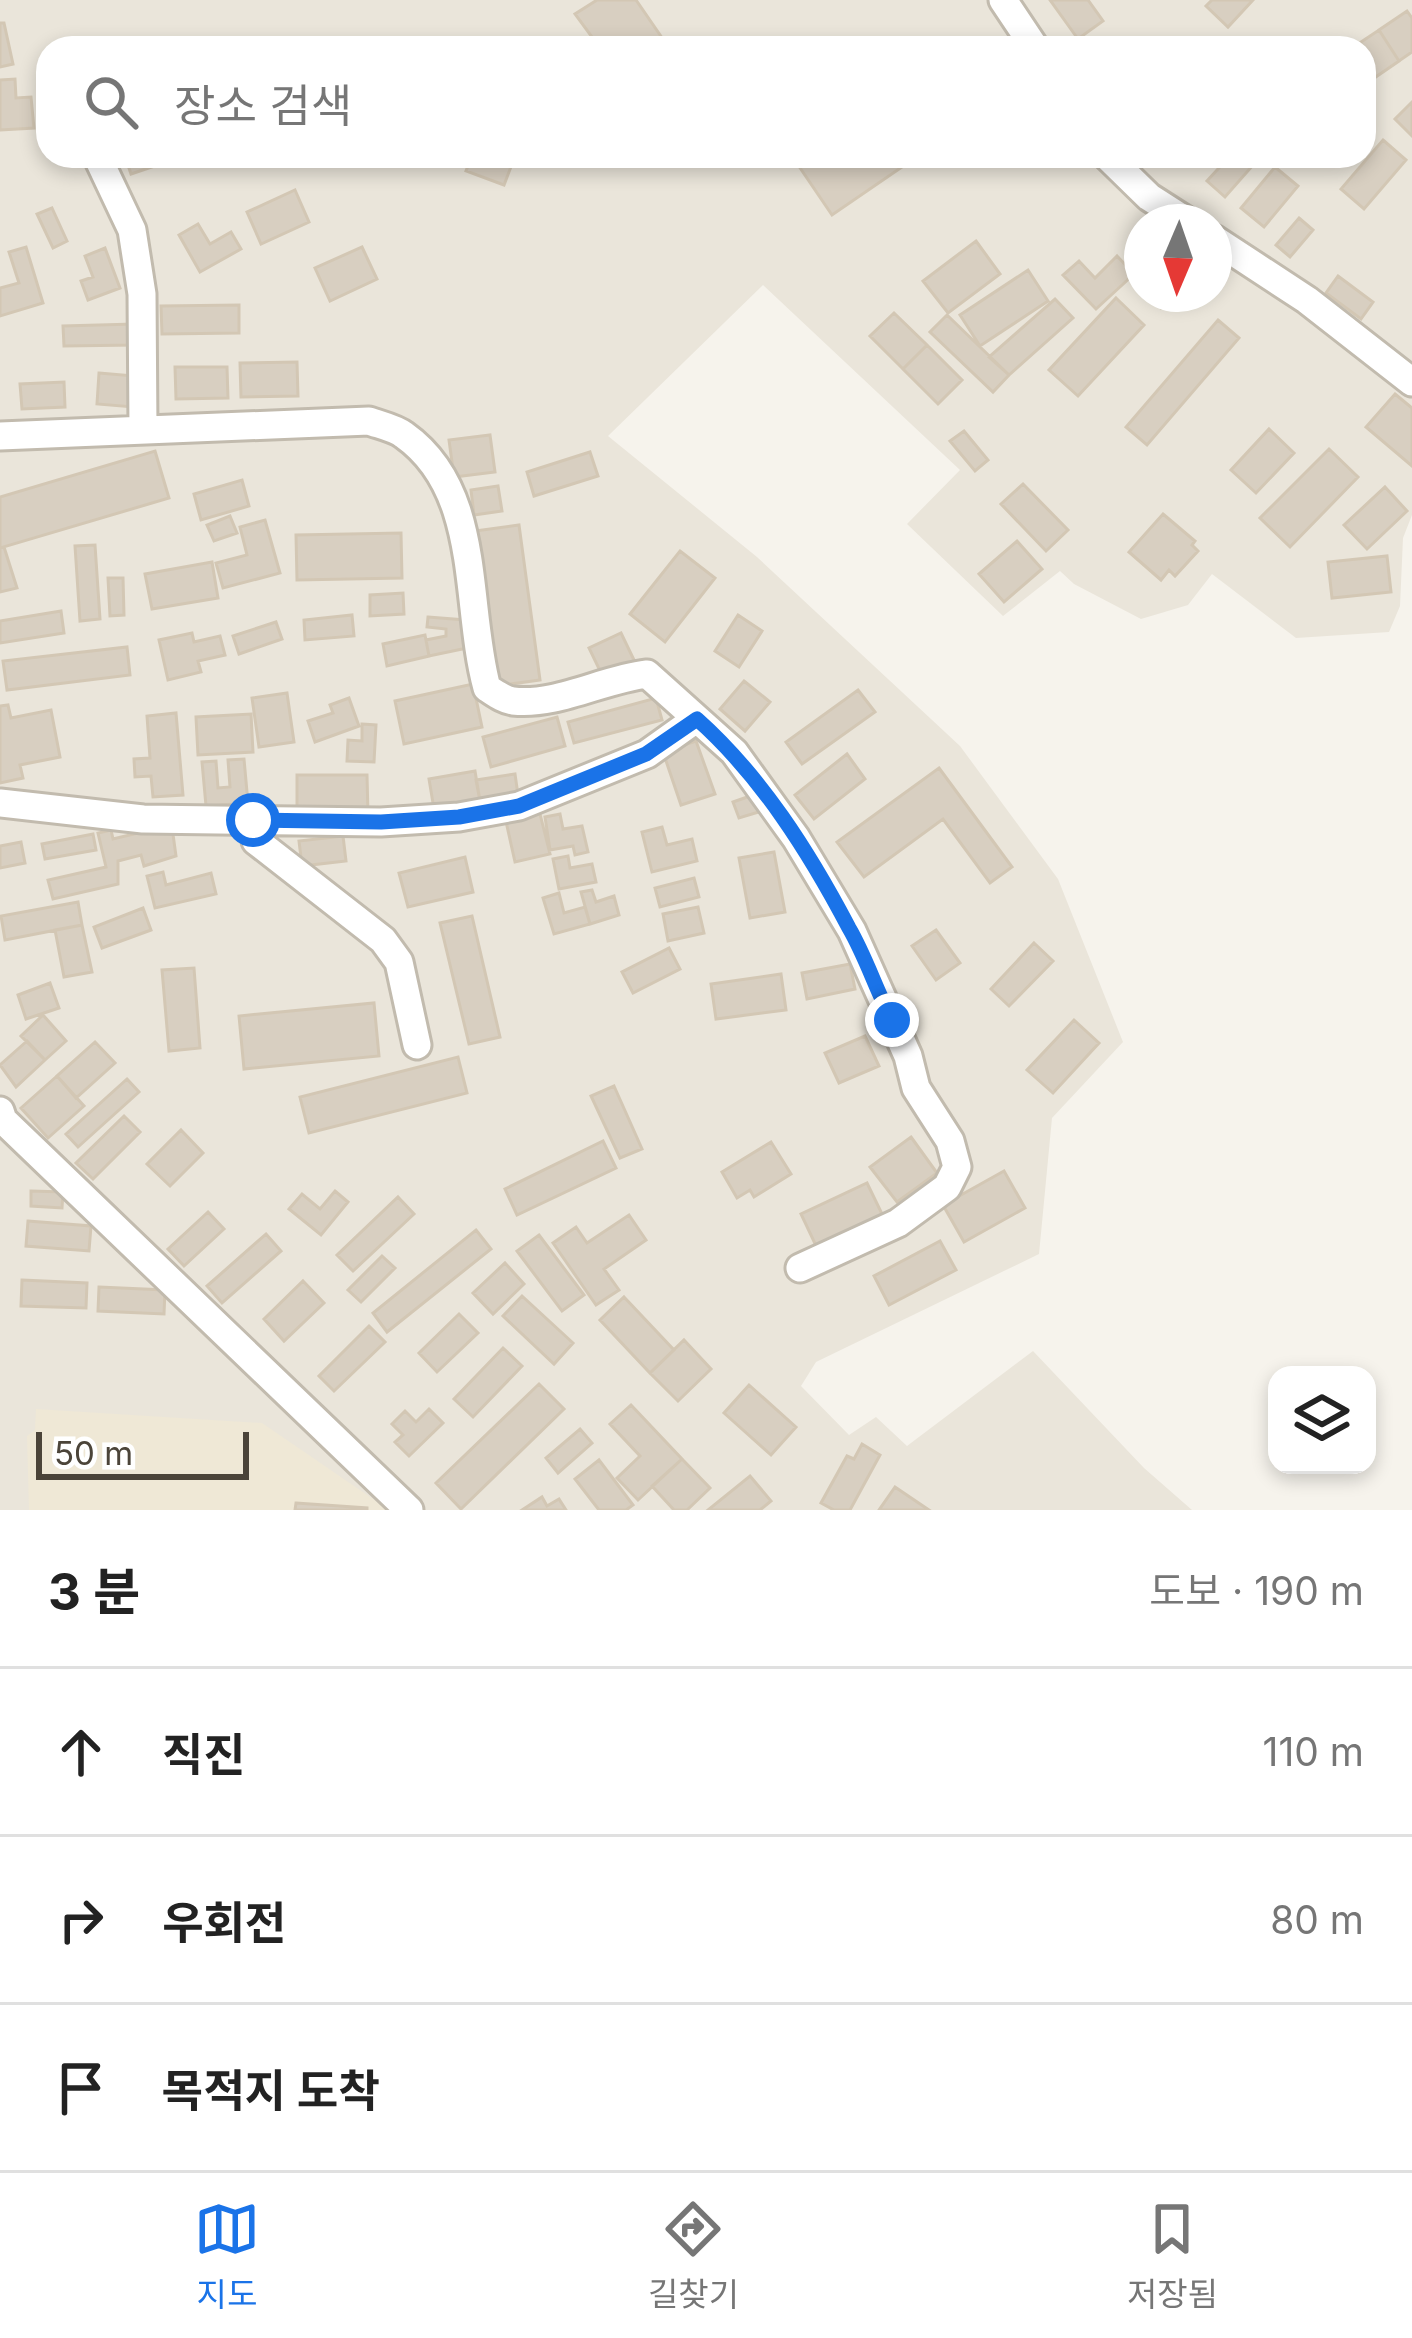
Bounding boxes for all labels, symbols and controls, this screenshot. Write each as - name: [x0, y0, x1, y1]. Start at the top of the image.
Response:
- search box: [36, 36, 1376, 168]
- icon: search: [78, 69, 144, 135]
- text: 장소 검색: [174, 78, 352, 133]
- north arrow: [1124, 204, 1232, 312]
- route start: [226, 793, 280, 847]
- route end: [865, 993, 919, 1047]
- map controls: [1268, 1366, 1376, 1474]
- button: layers: [1268, 1366, 1376, 1474]
- scale bar: [36, 1426, 249, 1479]
- text: 50 m: [54, 1433, 133, 1473]
- text: 3 분: [48, 1561, 140, 1622]
- text: 도보 · 190 m: [1149, 1567, 1364, 1614]
- icon: ahead: [48, 1719, 114, 1785]
- text: 직진: [162, 1727, 245, 1782]
- text: 110 m: [1263, 1728, 1364, 1775]
- icon: right: [48, 1887, 114, 1953]
- text: 우회전: [162, 1895, 286, 1950]
- text: 80 m: [1270, 1896, 1364, 1943]
- icon: arrive: [48, 2055, 114, 2121]
- text: 목적지 도착: [162, 2063, 380, 2118]
- tab: 지도: [194, 2196, 260, 2316]
- tab: 길찾기: [648, 2196, 739, 2316]
- tab: 저장됨: [1127, 2196, 1218, 2316]

